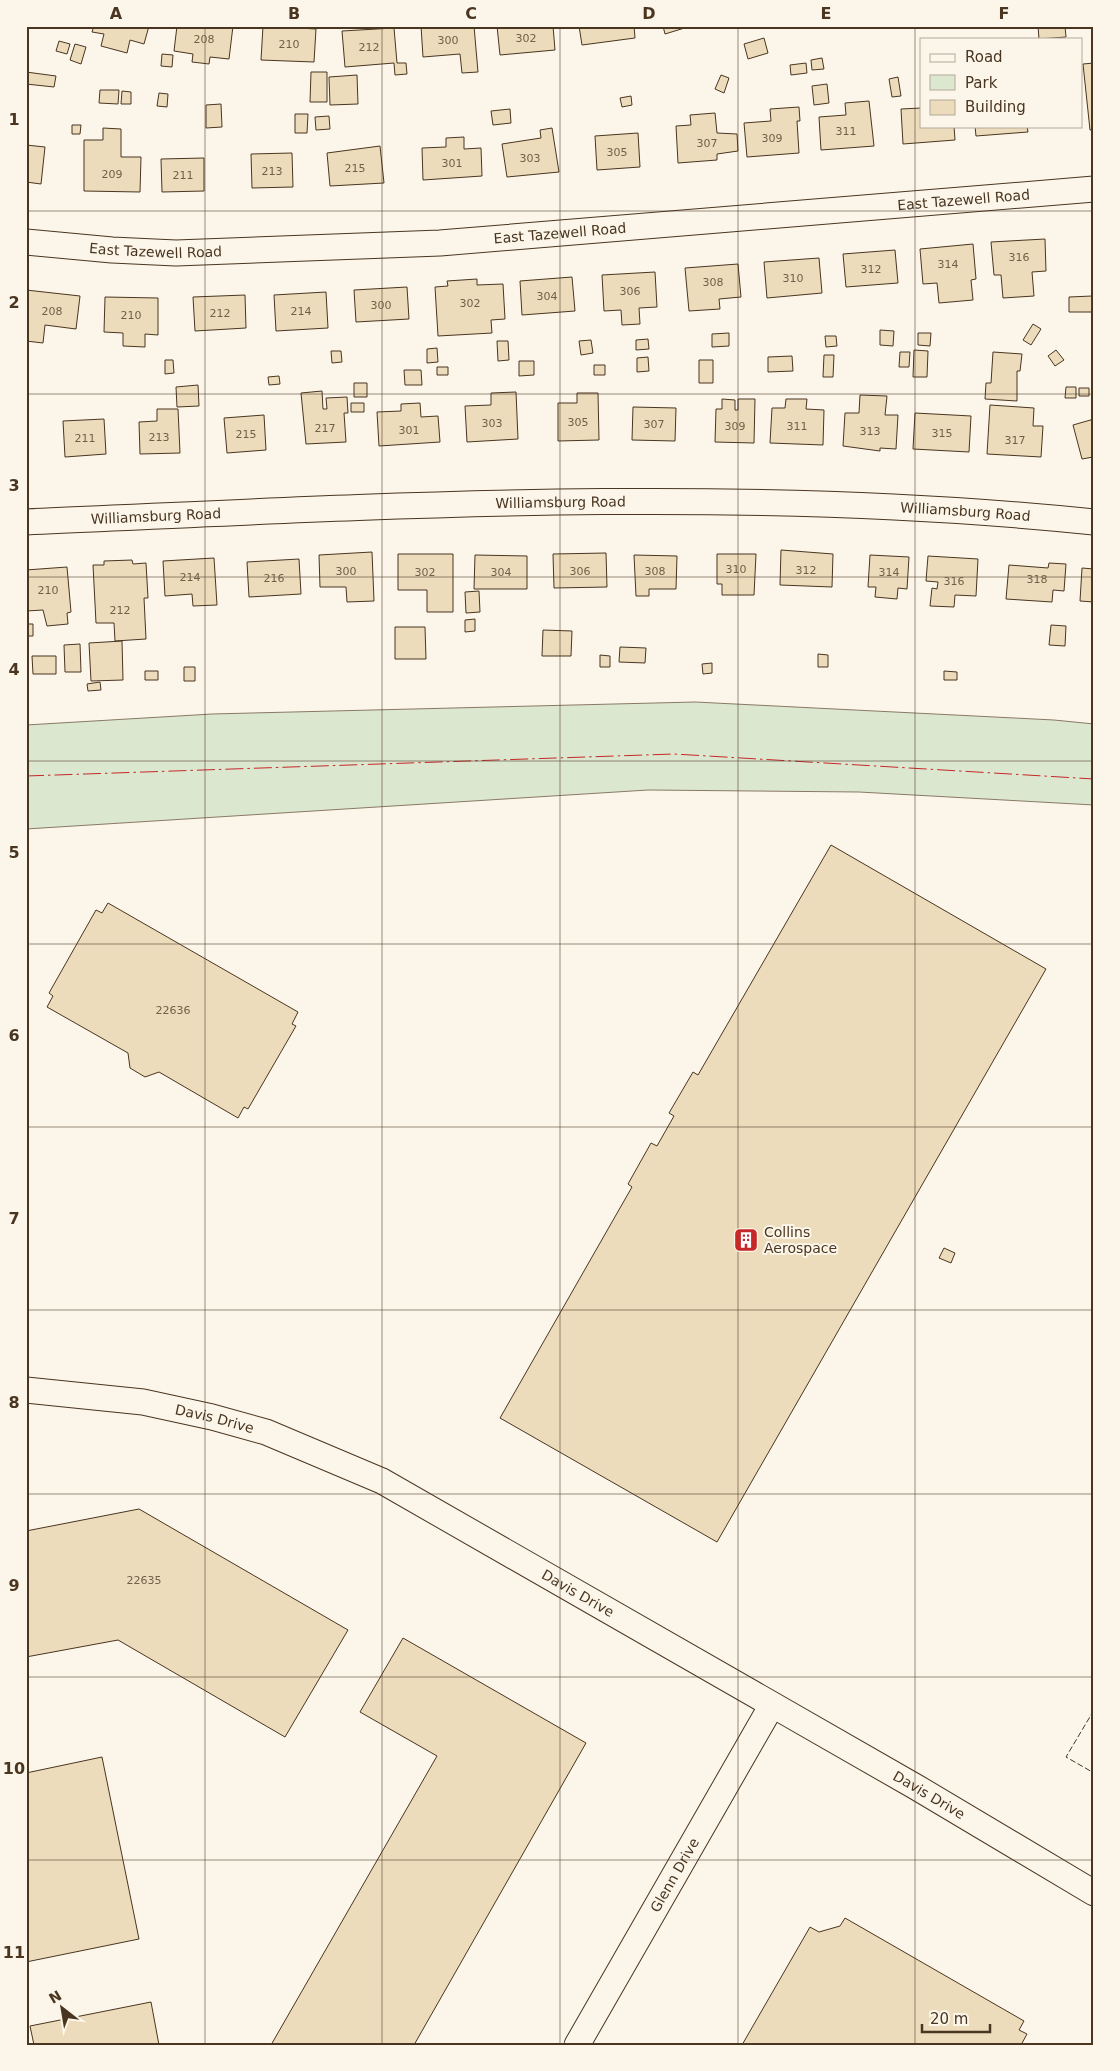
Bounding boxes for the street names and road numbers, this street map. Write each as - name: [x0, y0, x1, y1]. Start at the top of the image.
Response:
- street label: East Tazewell Road: [897, 186, 1031, 213]
- street label: East Tazewell Road: [493, 220, 627, 247]
- street label: East Tazewell Road: [88, 240, 222, 261]
- street label: Williamsburg Road: [495, 493, 626, 511]
- street label: Williamsburg Road: [900, 499, 1031, 524]
- street label: Williamsburg Road: [90, 505, 221, 527]
- street label: Davis Drive: [174, 1401, 256, 1436]
- street label: Davis Drive: [539, 1566, 617, 1620]
- street label: Davis Drive: [890, 1768, 968, 1822]
- street label: Glenn Drive: [647, 1835, 702, 1915]

